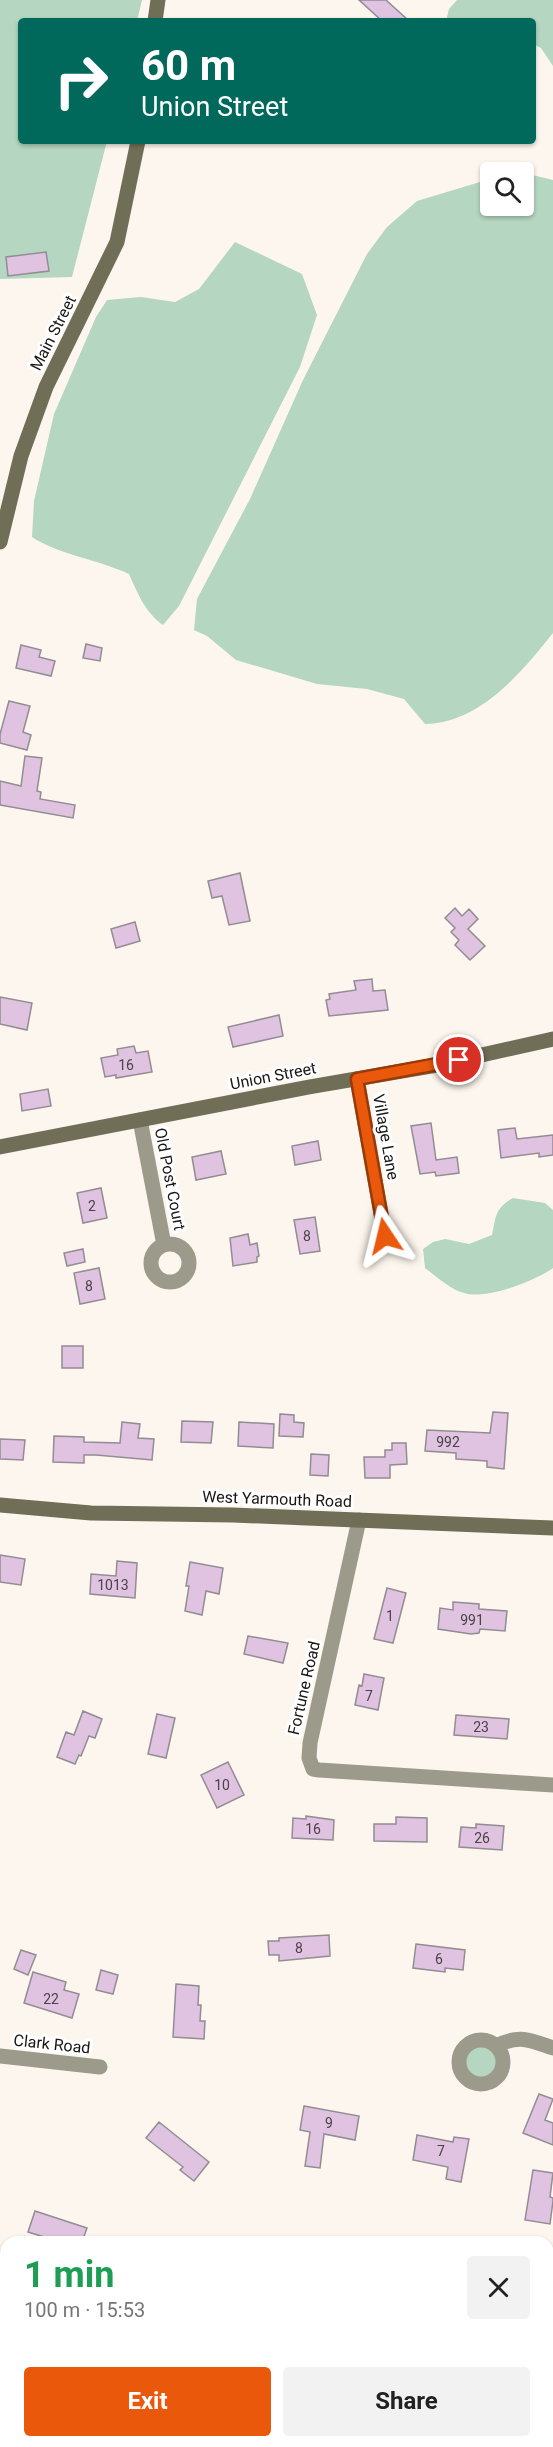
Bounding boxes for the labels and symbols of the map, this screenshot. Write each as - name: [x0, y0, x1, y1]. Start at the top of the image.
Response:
- street label: Main Street: [26, 292, 80, 374]
- pin: [433, 1034, 484, 1085]
- house number: 16: [118, 1057, 134, 1073]
- street label: Union Street: [228, 1058, 318, 1094]
- street label: Village Lane: [369, 1093, 403, 1181]
- street label: Old Post Court: [151, 1126, 189, 1232]
- house number: 2: [88, 1198, 96, 1214]
- position arrow: [353, 1204, 417, 1268]
- house number: 8: [303, 1228, 311, 1244]
- house number: 8: [85, 1278, 93, 1294]
- house number: 992: [436, 1434, 460, 1450]
- street label: West Yarmouth Road: [202, 1487, 352, 1511]
- house number: 1013: [97, 1577, 129, 1593]
- house number: 1: [386, 1608, 394, 1624]
- house number: 991: [460, 1612, 484, 1628]
- street label: Fortune Road: [284, 1639, 324, 1737]
- house number: 7: [365, 1688, 373, 1704]
- house number: 23: [473, 1719, 489, 1735]
- house number: 10: [214, 1777, 230, 1793]
- house number: 16: [305, 1821, 321, 1837]
- house number: 26: [474, 1830, 490, 1846]
- house number: 8: [295, 1940, 303, 1956]
- house number: 6: [435, 1951, 443, 1967]
- house number: 22: [43, 1991, 59, 2007]
- street label: Clark Road: [13, 2031, 91, 2057]
- house number: 9: [325, 2115, 333, 2131]
- house number: 7: [437, 2143, 445, 2159]

